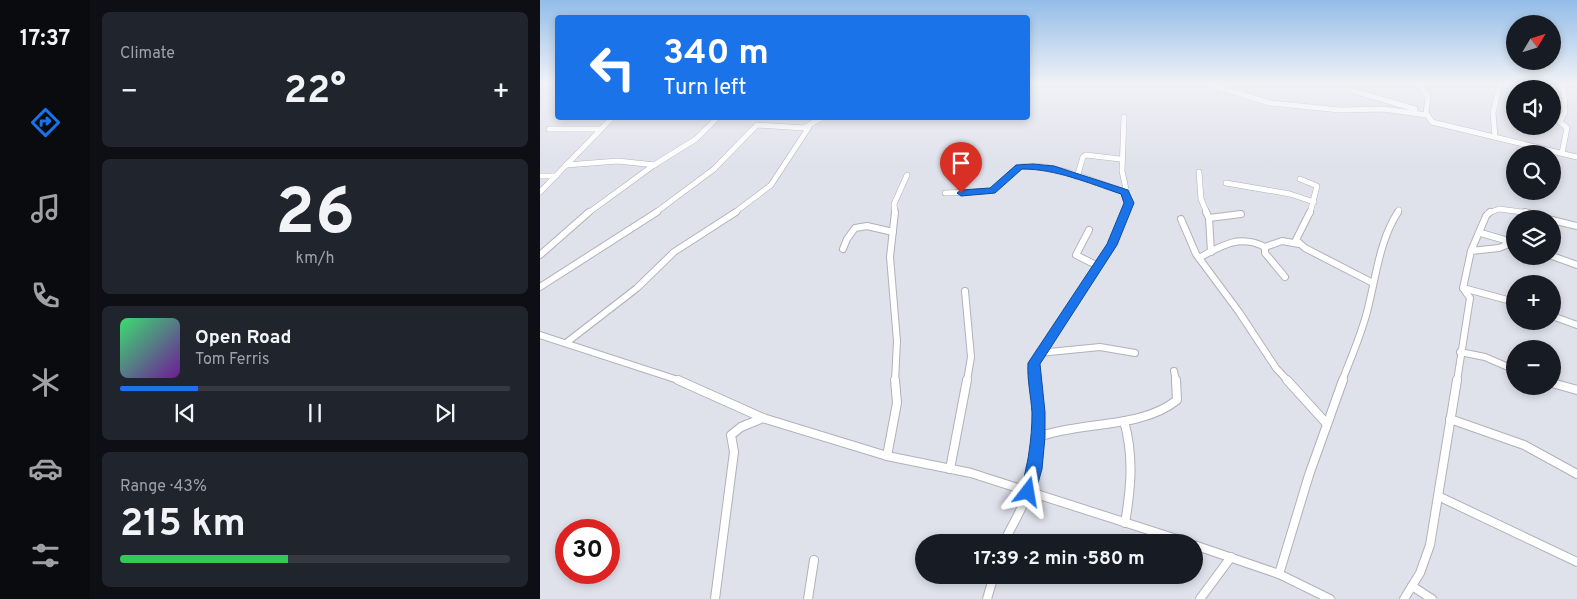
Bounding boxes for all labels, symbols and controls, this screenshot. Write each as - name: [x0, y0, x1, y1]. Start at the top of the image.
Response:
- north arrow: [1506, 15, 1561, 70]
- map controls: [1506, 15, 1561, 395]
- text: 17:37: [20, 26, 70, 53]
- text: 340 m: [663, 32, 769, 76]
- icon: left: [580, 35, 645, 100]
- text: Climate: [120, 44, 175, 64]
- text: 22°: [284, 68, 346, 117]
- text: −: [120, 75, 138, 111]
- text: +: [492, 75, 510, 111]
- text: Turn left: [663, 75, 746, 102]
- button: sound: [1506, 80, 1561, 135]
- icon: directions: [28, 105, 63, 140]
- pin: [940, 142, 982, 193]
- button: search: [1506, 145, 1561, 200]
- icon: arrive: [947, 149, 975, 177]
- text: 26: [275, 175, 355, 257]
- icon: music: [28, 191, 63, 226]
- button: layers: [1506, 210, 1561, 265]
- text: km/h: [296, 249, 334, 269]
- button: +: [1506, 275, 1561, 330]
- icon: phone: [28, 278, 63, 313]
- text: Open Road: [195, 326, 291, 350]
- button: −: [1506, 340, 1561, 395]
- text: Tom Ferris: [195, 350, 269, 370]
- icon: climate: [28, 365, 63, 400]
- icon: previous: [171, 399, 199, 427]
- icon: pause: [301, 399, 329, 427]
- icon: next: [431, 399, 459, 427]
- icon: car: [28, 451, 63, 486]
- position arrow: [1001, 465, 1053, 517]
- text: Range · 43%: [120, 477, 207, 497]
- text: 215 km: [120, 501, 246, 550]
- speed limit sign: 30: [555, 519, 620, 584]
- icon: filters: [28, 538, 63, 573]
- text: 17:39 · 2 min · 580 m: [973, 547, 1145, 571]

